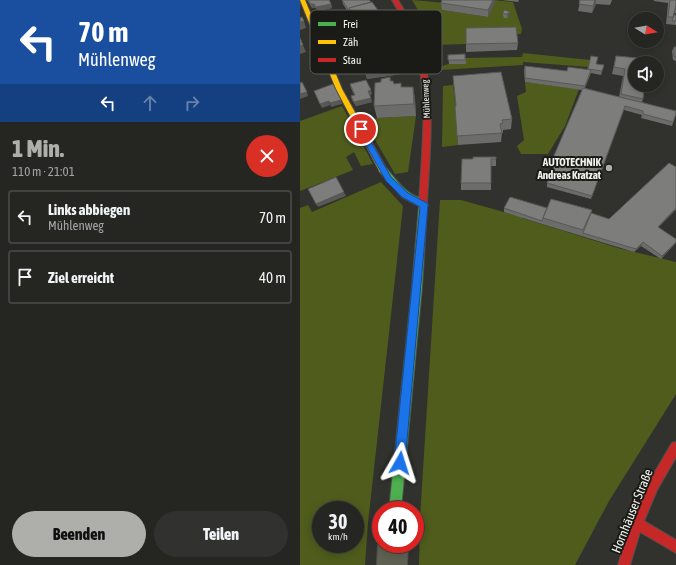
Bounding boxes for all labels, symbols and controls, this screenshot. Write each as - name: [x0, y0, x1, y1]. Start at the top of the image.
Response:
- legend: [310, 10, 442, 74]
- north arrow: [628, 12, 664, 48]
- map controls: [628, 12, 664, 92]
- icon: left: [12, 16, 64, 68]
- text: 70 m: [78, 16, 128, 48]
- text: Frei: [343, 18, 358, 30]
- text: Zäh: [343, 36, 358, 48]
- text: Mühlenweg: [78, 49, 155, 70]
- text: Stau: [343, 54, 361, 66]
- button: sound: [628, 56, 664, 92]
- street label: Mühlenweg: [420, 79, 432, 119]
- icon: left: [97, 92, 119, 114]
- icon: ahead: [139, 92, 161, 114]
- icon: right: [181, 92, 203, 114]
- pin: [344, 112, 378, 146]
- icon: arrive: [350, 118, 372, 140]
- text: 1 Min.: [12, 135, 64, 162]
- button: close: [246, 135, 288, 177]
- place label: AUTOTECHNIK Andreas Kratzat: [536, 156, 602, 181]
- marker: AUTOTECHNIK Andreas Kratzat: [604, 163, 614, 173]
- text: 110 m · 21:01: [12, 164, 75, 179]
- text: Links abbiegen: [48, 201, 130, 218]
- icon: left: [14, 206, 36, 228]
- text: 70 m: [259, 209, 286, 226]
- text: Mühlenweg: [48, 218, 104, 233]
- icon: arrive: [14, 266, 36, 288]
- text: Ziel erreicht: [48, 269, 114, 286]
- text: 40 m: [259, 269, 286, 286]
- position arrow: [379, 442, 421, 484]
- street label: Hornhäuser Straße: [608, 467, 656, 555]
- speed limit sign: 40: [372, 501, 424, 553]
- text: 30: [329, 510, 347, 533]
- button: Beenden: [12, 511, 146, 557]
- button: Teilen: [154, 511, 288, 557]
- text: km/h: [328, 531, 348, 542]

